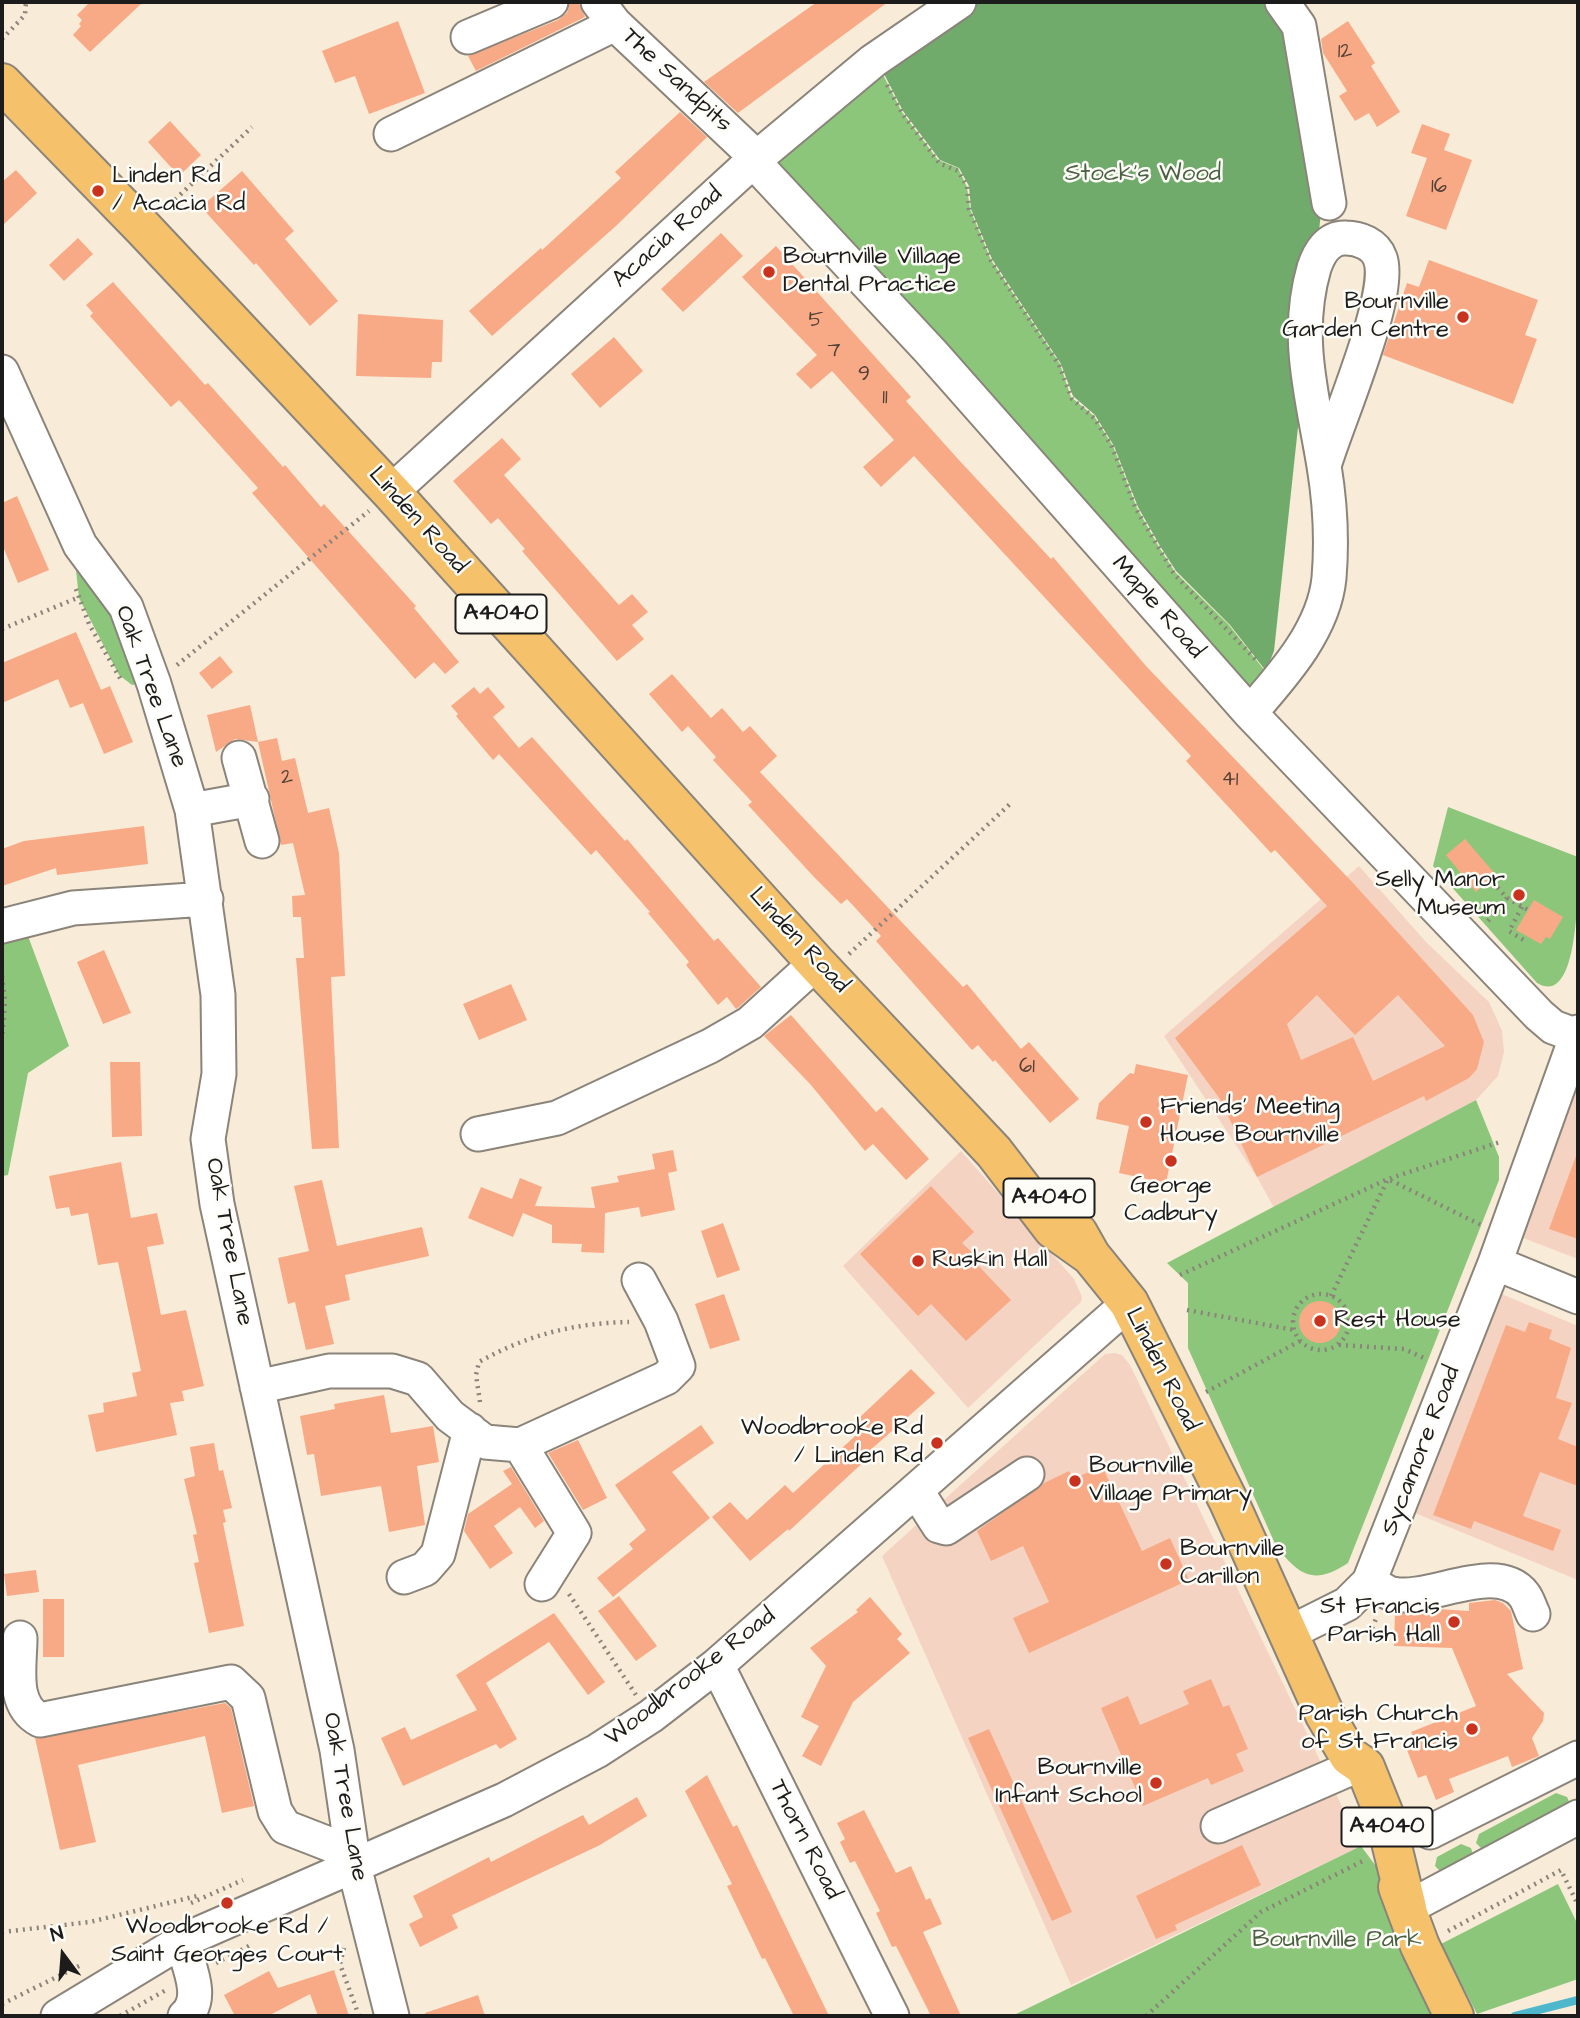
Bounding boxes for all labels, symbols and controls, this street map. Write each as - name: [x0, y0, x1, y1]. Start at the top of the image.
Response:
- street label: The Sandpits: [615, 23, 737, 139]
- house number: 12: [1338, 40, 1352, 66]
- park label: Stock's Wood: [1065, 161, 1221, 189]
- place label: Linden Rd / Acacia Rd: [112, 163, 245, 219]
- house number: 16: [1431, 175, 1447, 201]
- street label: Acacia Road: [607, 181, 729, 295]
- marker: Linden Rd / Acacia Rd: [90, 183, 106, 199]
- place label: Bournville Village Dental Practice: [783, 244, 961, 300]
- marker: Bournville Village Dental Practice: [761, 264, 777, 280]
- place label: Bournville Garden Centre: [1282, 289, 1449, 345]
- house number: 5: [809, 309, 823, 335]
- marker: Bournville Garden Centre: [1455, 309, 1471, 325]
- house number: 7: [828, 339, 840, 365]
- house number: 9: [858, 363, 870, 389]
- house number: 11: [882, 386, 888, 412]
- street label: Linden Road: [361, 461, 473, 581]
- street label: Maple Road: [1105, 551, 1209, 665]
- road number: A4040: [456, 594, 546, 634]
- street label: Oak Tree Lane: [107, 602, 193, 772]
- house number: 2: [281, 766, 293, 792]
- house number: 41: [1222, 768, 1238, 794]
- place label: Selly Manor Museum: [1375, 867, 1505, 923]
- street label: Linden Road: [742, 882, 854, 1000]
- marker: Selly Manor Museum: [1511, 887, 1527, 903]
- house number: 61: [1019, 1055, 1035, 1081]
- place label: Friends' Meeting House Bournville: [1160, 1094, 1340, 1150]
- marker: Friends' Meeting House Bournville: [1138, 1114, 1154, 1130]
- marker: George Cadbury: [1163, 1153, 1179, 1169]
- street label: Oak Tree Lane: [198, 1156, 258, 1328]
- place label: George Cadbury: [1124, 1173, 1218, 1229]
- road number: A4040: [1004, 1178, 1094, 1218]
- place label: Ruskin Hall: [932, 1247, 1048, 1275]
- marker: Ruskin Hall: [910, 1253, 926, 1269]
- street label: Linden Road: [1118, 1304, 1204, 1436]
- place label: Rest House: [1334, 1307, 1461, 1335]
- marker: Rest House: [1312, 1313, 1328, 1329]
- street label: Sycamore Road: [1376, 1362, 1468, 1540]
- place label: Woodbrooke Rd / Linden Rd: [741, 1415, 923, 1471]
- marker: Woodbrooke Rd / Linden Rd: [929, 1435, 945, 1451]
- place label: Bournville Village Primary: [1089, 1453, 1252, 1509]
- marker: Bournville Village Primary: [1067, 1473, 1083, 1489]
- place label: Bournville Carillon: [1180, 1536, 1285, 1592]
- marker: Bournville Carillon: [1158, 1556, 1174, 1572]
- place label: St Francis Parish Hall: [1320, 1594, 1440, 1650]
- street label: Woodbrooke Road: [600, 1603, 782, 1753]
- marker: St Francis Parish Hall: [1446, 1614, 1462, 1630]
- place label: Parish Church of St Francis: [1299, 1701, 1458, 1757]
- street label: Oak Tree Lane: [315, 1711, 373, 1883]
- marker: Parish Church of St Francis: [1464, 1721, 1480, 1737]
- place label: Bournville Infant School: [995, 1755, 1142, 1811]
- street label: Thorn Road: [762, 1775, 846, 1905]
- marker: Bournville Infant School: [1148, 1775, 1164, 1791]
- road number: A4040: [1342, 1808, 1432, 1846]
- marker: Woodbrooke Rd / Saint Georges Court: [219, 1895, 235, 1911]
- place label: Woodbrooke Rd / Saint Georges Court: [111, 1914, 343, 1970]
- north arrow: [28, 1920, 98, 1990]
- text: N: [48, 1920, 67, 1949]
- park label: Bournville Park: [1252, 1927, 1422, 1955]

